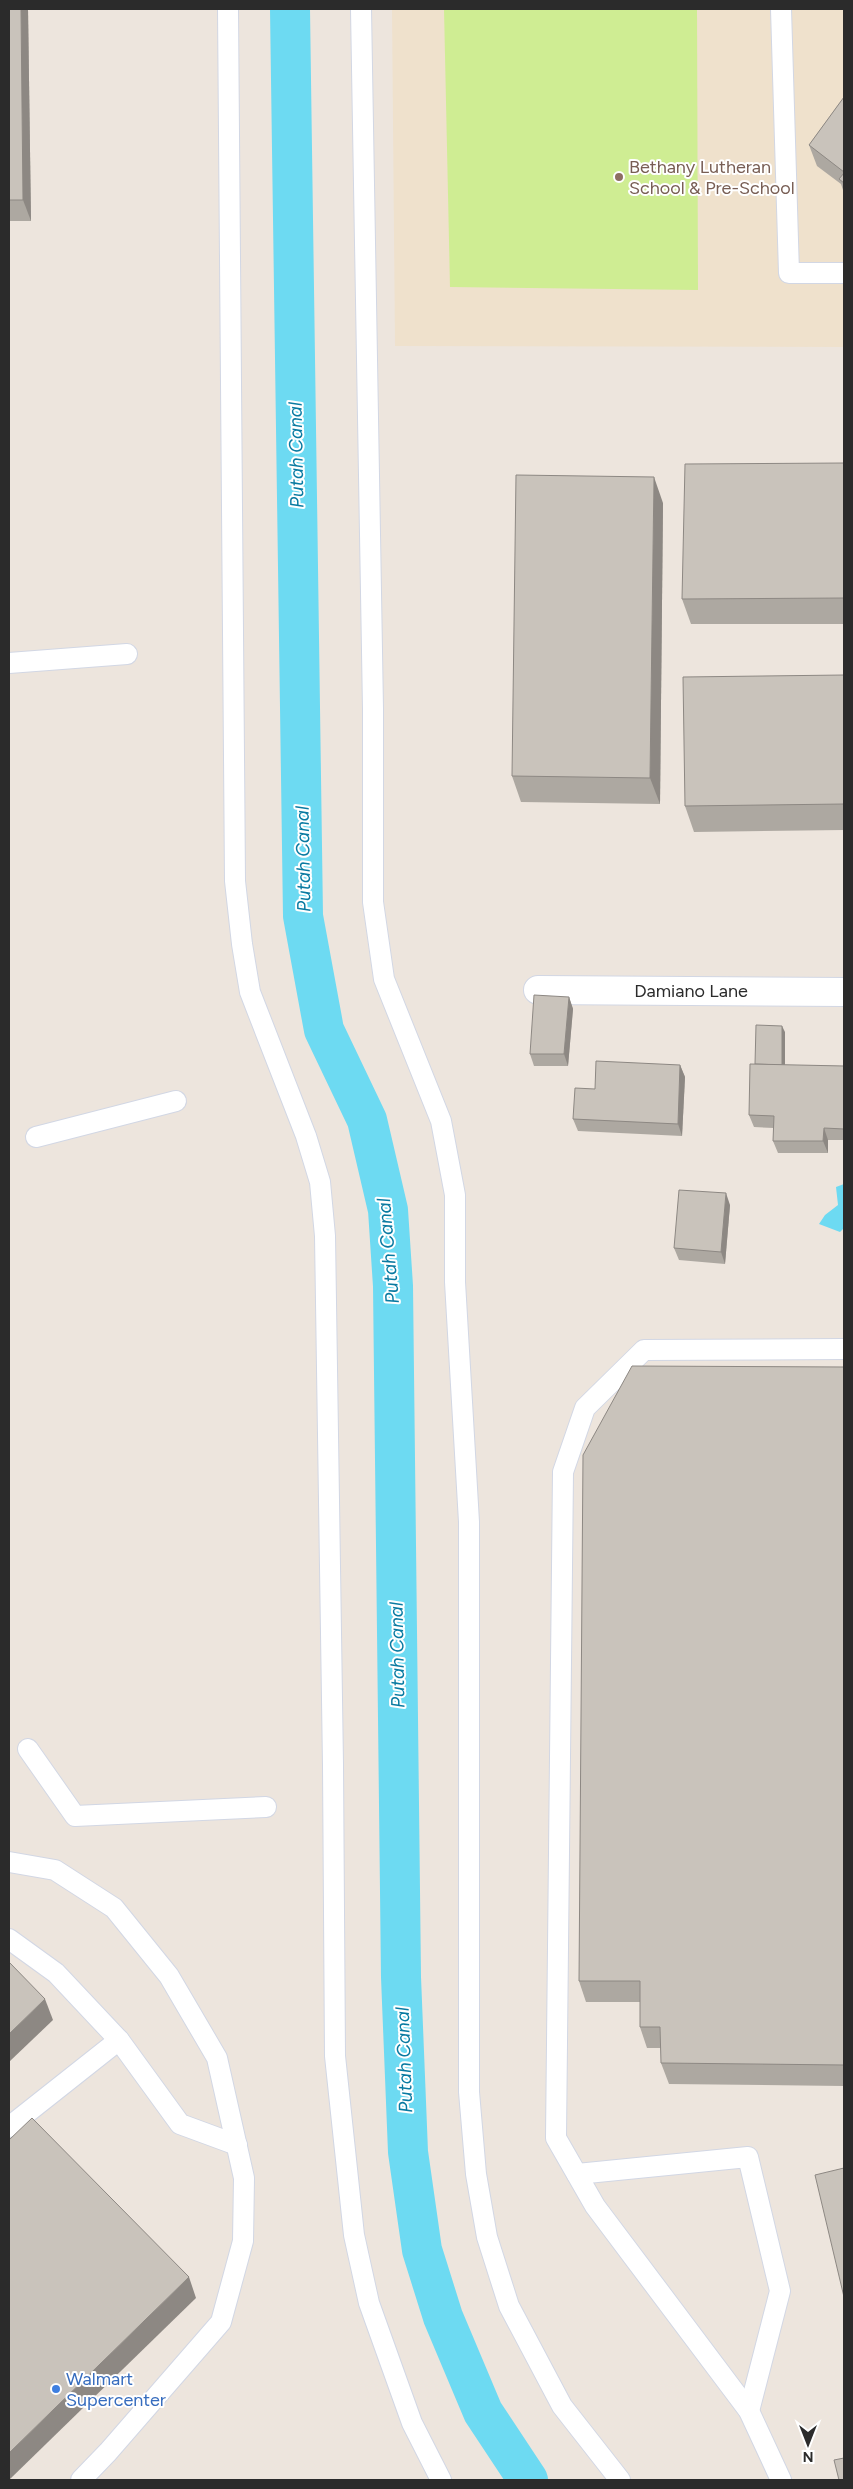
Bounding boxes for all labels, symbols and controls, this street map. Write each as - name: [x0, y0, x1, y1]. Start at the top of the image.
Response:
- place label: Bethany Lutheran School & Pre-School: [629, 156, 795, 199]
- marker: Bethany Lutheran School & Pre-School: [613, 171, 625, 183]
- water label: Putah Canal: [284, 401, 308, 508]
- water label: Putah Canal: [291, 805, 315, 912]
- street label: Damiano Lane: [634, 980, 748, 1002]
- water label: Putah Canal: [372, 1196, 404, 1305]
- water label: Putah Canal: [385, 1601, 409, 1708]
- water label: Putah Canal: [391, 2006, 417, 2113]
- place label: Walmart Supercenter: [66, 2368, 166, 2411]
- marker: Walmart Supercenter: [50, 2383, 62, 2395]
- north arrow: [783, 2419, 833, 2469]
- text: N: [803, 2448, 813, 2465]

